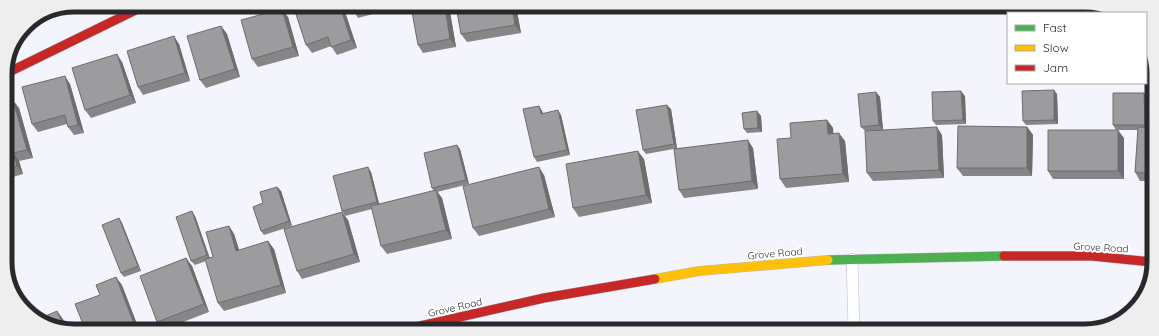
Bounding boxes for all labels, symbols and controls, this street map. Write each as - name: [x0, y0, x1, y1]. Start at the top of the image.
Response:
- legend: [1007, 12, 1147, 84]
- text: Fast: [1043, 20, 1067, 35]
- text: Slow: [1043, 40, 1069, 55]
- text: Jam: [1043, 60, 1068, 75]
- street label: Grove Road: [1073, 240, 1129, 255]
- street label: Grove Road: [747, 245, 803, 262]
- street label: Grove Road: [427, 295, 483, 320]

